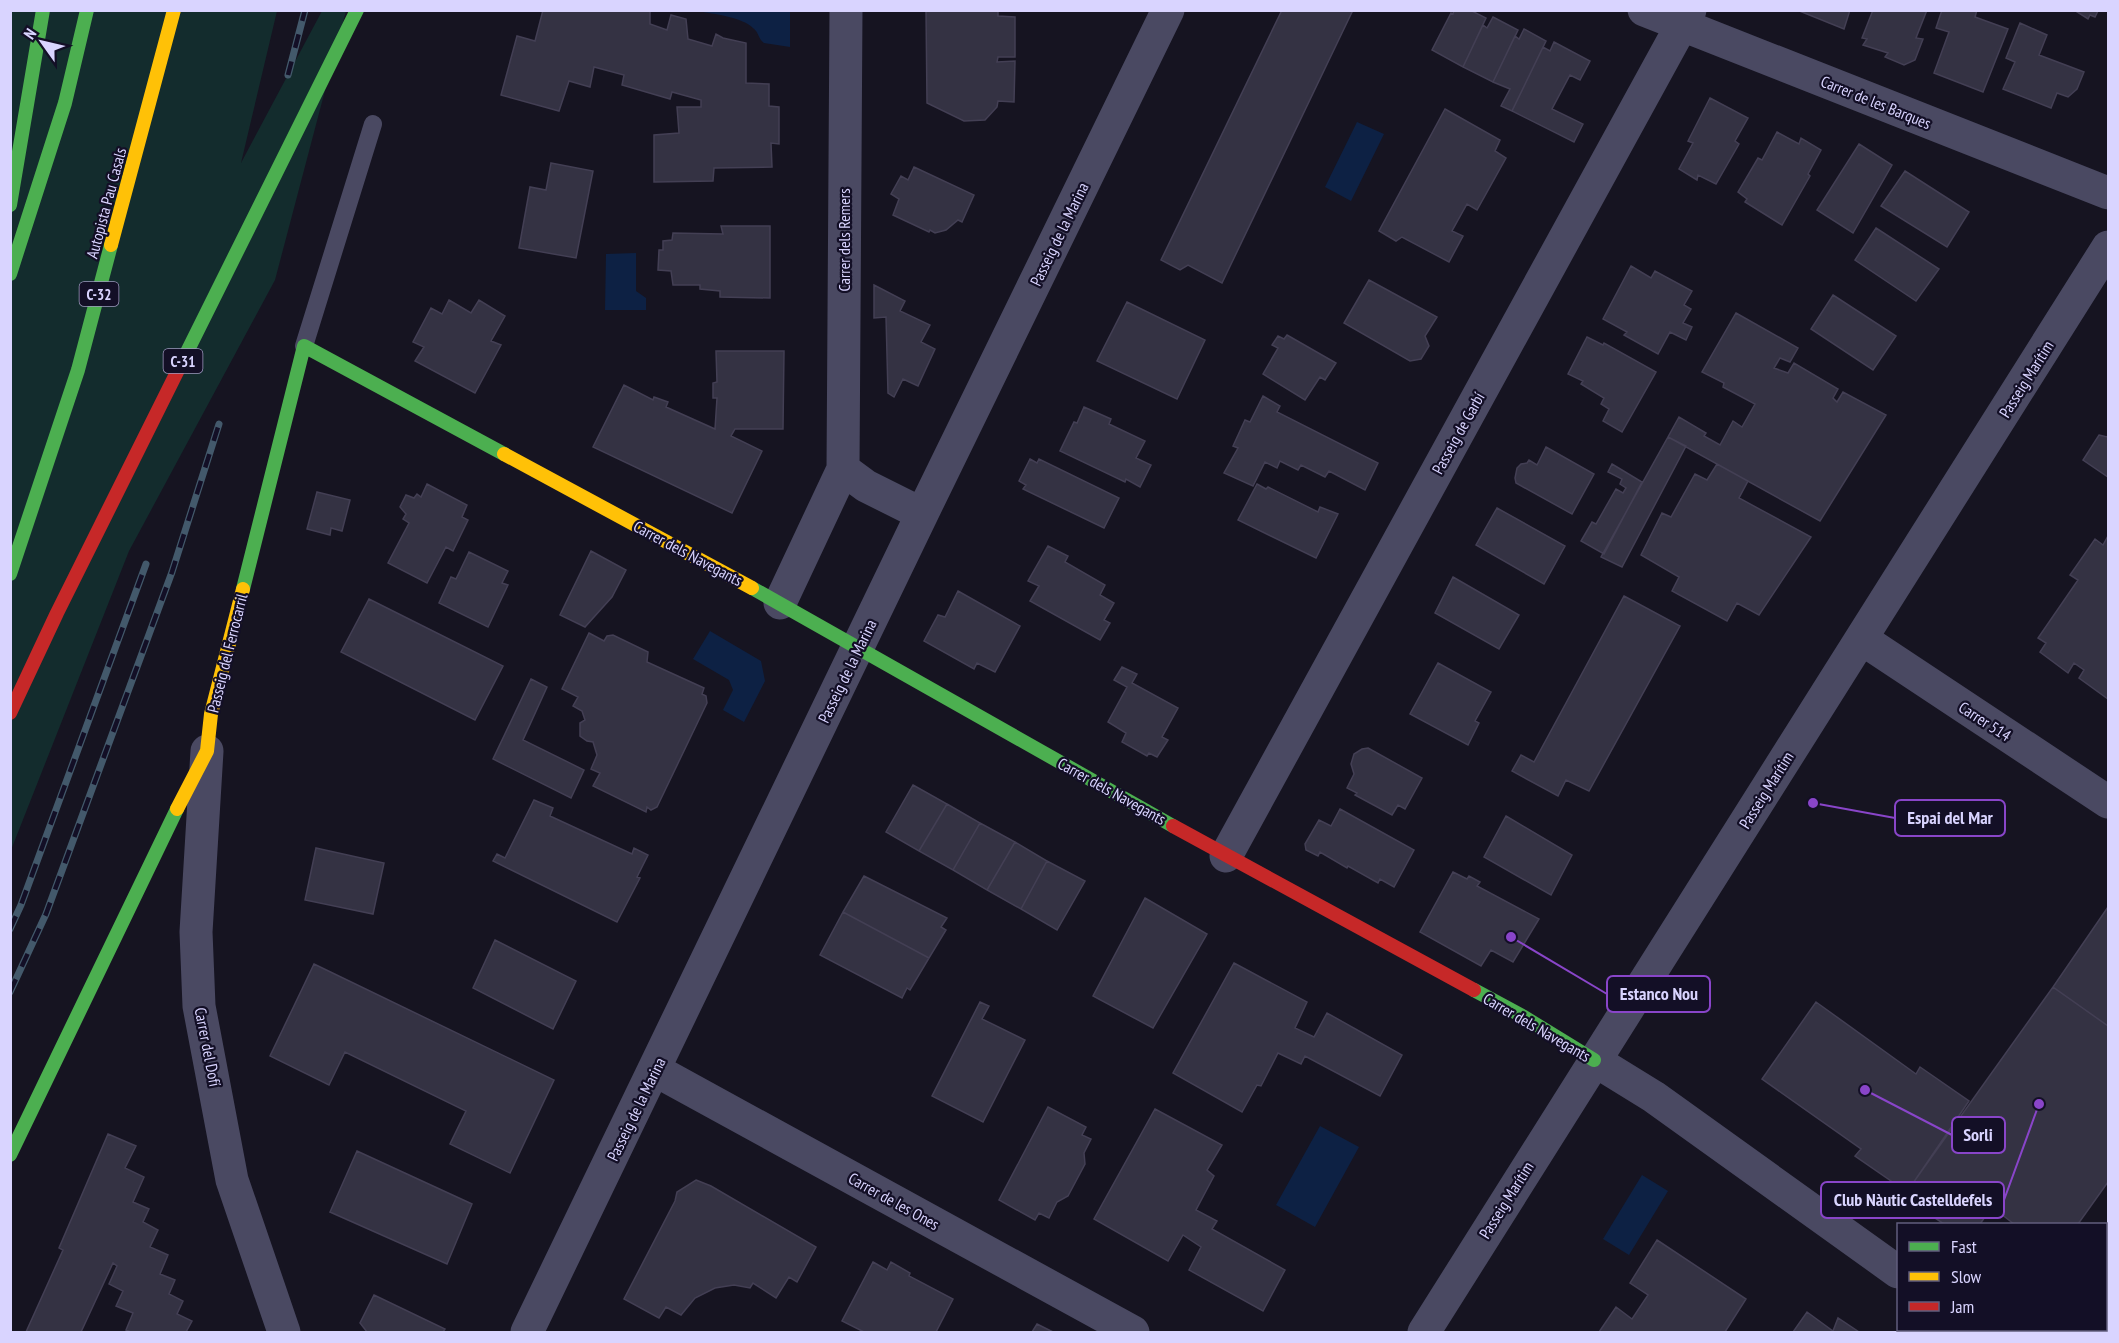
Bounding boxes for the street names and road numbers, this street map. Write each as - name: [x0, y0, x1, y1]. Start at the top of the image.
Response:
- street label: Carrer de les Barques: [1818, 71, 1934, 133]
- street label: Autopista Pau Casals: [82, 145, 130, 261]
- street label: Passeig de la Marina: [1025, 179, 1093, 289]
- street label: Carrer dels Remers: [834, 188, 854, 292]
- road number: C-32: [80, 282, 118, 306]
- street label: Passeig Marítim: [1994, 337, 2058, 421]
- road number: C-31: [164, 349, 202, 373]
- street label: Passeig de Garbí: [1427, 388, 1489, 477]
- street label: Carrer dels Navegants: [630, 516, 746, 590]
- street label: Passeig del Ferrocarril: [203, 591, 252, 715]
- street label: Passeig de la Marina: [813, 616, 881, 726]
- street label: Carrer 514: [1955, 697, 2015, 745]
- street label: Passeig Marítim: [1734, 748, 1798, 832]
- street label: Carrer dels Navegants: [1054, 753, 1170, 829]
- street label: Carrer dels Navegants: [1480, 988, 1594, 1066]
- street label: Carrer del Dofí: [191, 1006, 226, 1089]
- street label: Passeig de la Marina: [602, 1054, 670, 1164]
- street label: Passeig Marítim: [1474, 1158, 1538, 1242]
- street label: Carrer de les Ones: [845, 1168, 943, 1234]

